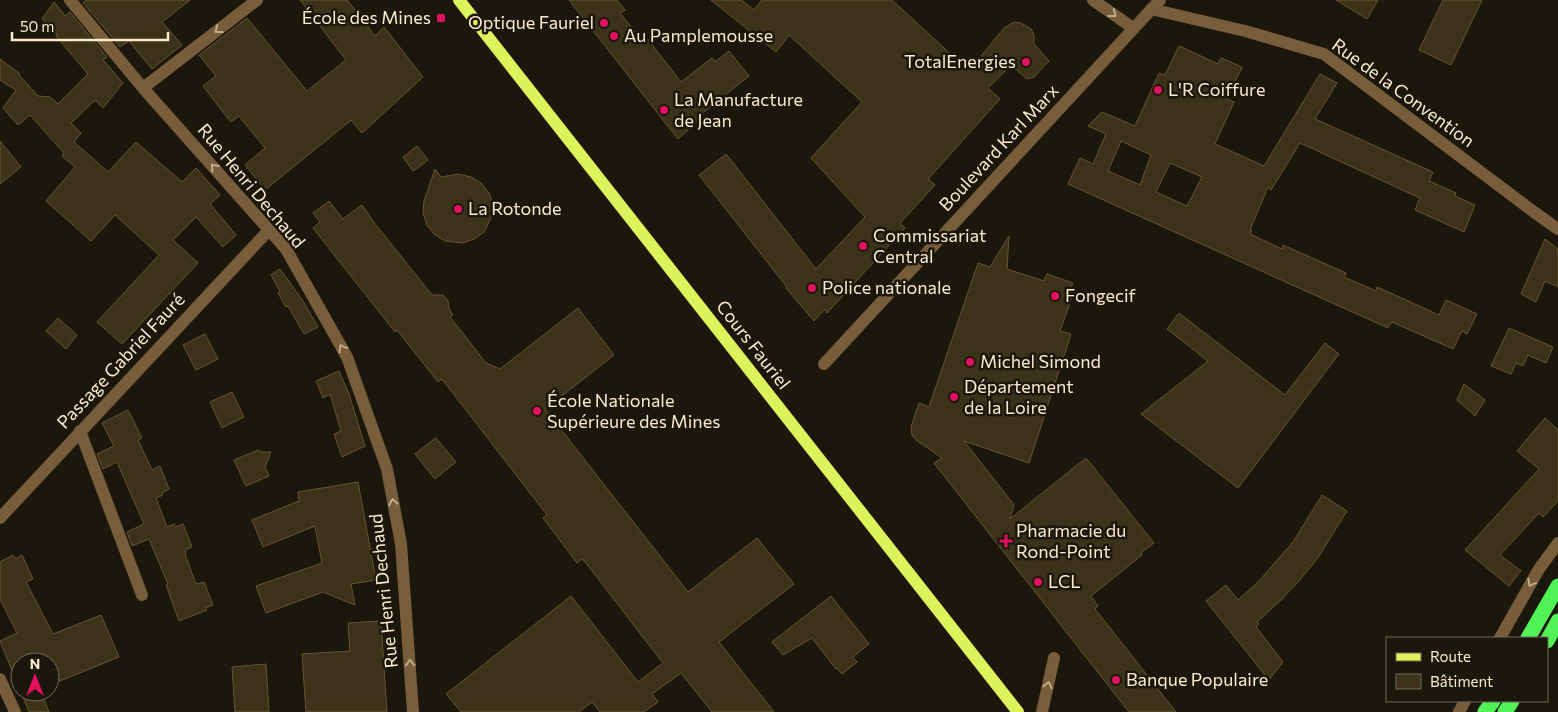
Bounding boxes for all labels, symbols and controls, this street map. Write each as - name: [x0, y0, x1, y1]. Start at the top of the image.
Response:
- place label: École des Mines: [302, 6, 431, 28]
- one-way arrow: [1107, 9, 1116, 17]
- scale bar: [12, 10, 169, 42]
- place label: Optique Fauriel: [468, 11, 594, 33]
- marker: École des Mines: [435, 12, 447, 24]
- text: 50 m: [20, 17, 54, 35]
- marker: Optique Fauriel: [598, 17, 610, 29]
- one-way arrow: [214, 24, 224, 33]
- place label: Au Pamplemousse: [624, 24, 773, 46]
- marker: Au Pamplemousse: [608, 30, 620, 42]
- street label: Rue de la Convention: [1328, 33, 1479, 151]
- place label: TotalEnergies: [904, 50, 1016, 72]
- marker: TotalEnergies: [1020, 56, 1032, 68]
- place label: L'R Coiffure: [1168, 78, 1265, 100]
- street label: Boulevard Karl Marx: [934, 79, 1063, 215]
- marker: L'R Coiffure: [1152, 84, 1164, 96]
- place label: La Manufacture de Jean: [674, 88, 803, 131]
- marker: La Manufacture de Jean: [658, 104, 670, 116]
- street label: Rue Henri Dechaud: [193, 119, 310, 252]
- one-way arrow: [211, 164, 219, 173]
- place label: La Rotonde: [468, 197, 561, 219]
- marker: La Rotonde: [452, 203, 464, 215]
- place label: Commissariat Central: [873, 224, 987, 267]
- marker: Commissariat Central: [857, 240, 869, 252]
- place label: Police nationale: [822, 276, 951, 298]
- marker: Police nationale: [806, 282, 818, 294]
- place label: Fongecif: [1065, 284, 1137, 306]
- street label: Passage Gabriel Fauré: [52, 288, 189, 433]
- marker: Fongecif: [1049, 290, 1061, 302]
- street label: Cours Fauriel: [712, 295, 795, 393]
- one-way arrow: [338, 345, 348, 354]
- place label: Michel Simond: [980, 350, 1101, 372]
- marker: Michel Simond: [964, 356, 976, 368]
- place label: Département de la Loire: [964, 375, 1074, 418]
- place label: École Nationale Supérieure des Mines: [547, 389, 720, 432]
- marker: Département de la Loire: [948, 391, 960, 403]
- marker: École Nationale Supérieure des Mines: [531, 405, 543, 417]
- one-way arrow: [389, 497, 399, 506]
- street label: Rue Henri Dechaud: [364, 513, 402, 670]
- place label: Pharmacie du Rond-Point: [1016, 519, 1126, 562]
- marker: Pharmacie du Rond-Point: [1000, 535, 1012, 547]
- place label: LCL: [1048, 570, 1081, 592]
- marker: LCL: [1032, 576, 1044, 588]
- one-way arrow: [1527, 578, 1537, 587]
- legend: [1386, 637, 1548, 702]
- text: Route: [1430, 647, 1471, 665]
- north arrow: [10, 652, 60, 702]
- text: N: [30, 655, 40, 672]
- one-way arrow: [404, 659, 415, 667]
- place label: Banque Populaire: [1126, 668, 1268, 690]
- text: Bâtiment: [1430, 672, 1493, 690]
- marker: Banque Populaire: [1110, 674, 1122, 686]
- one-way arrow: [1042, 680, 1052, 689]

